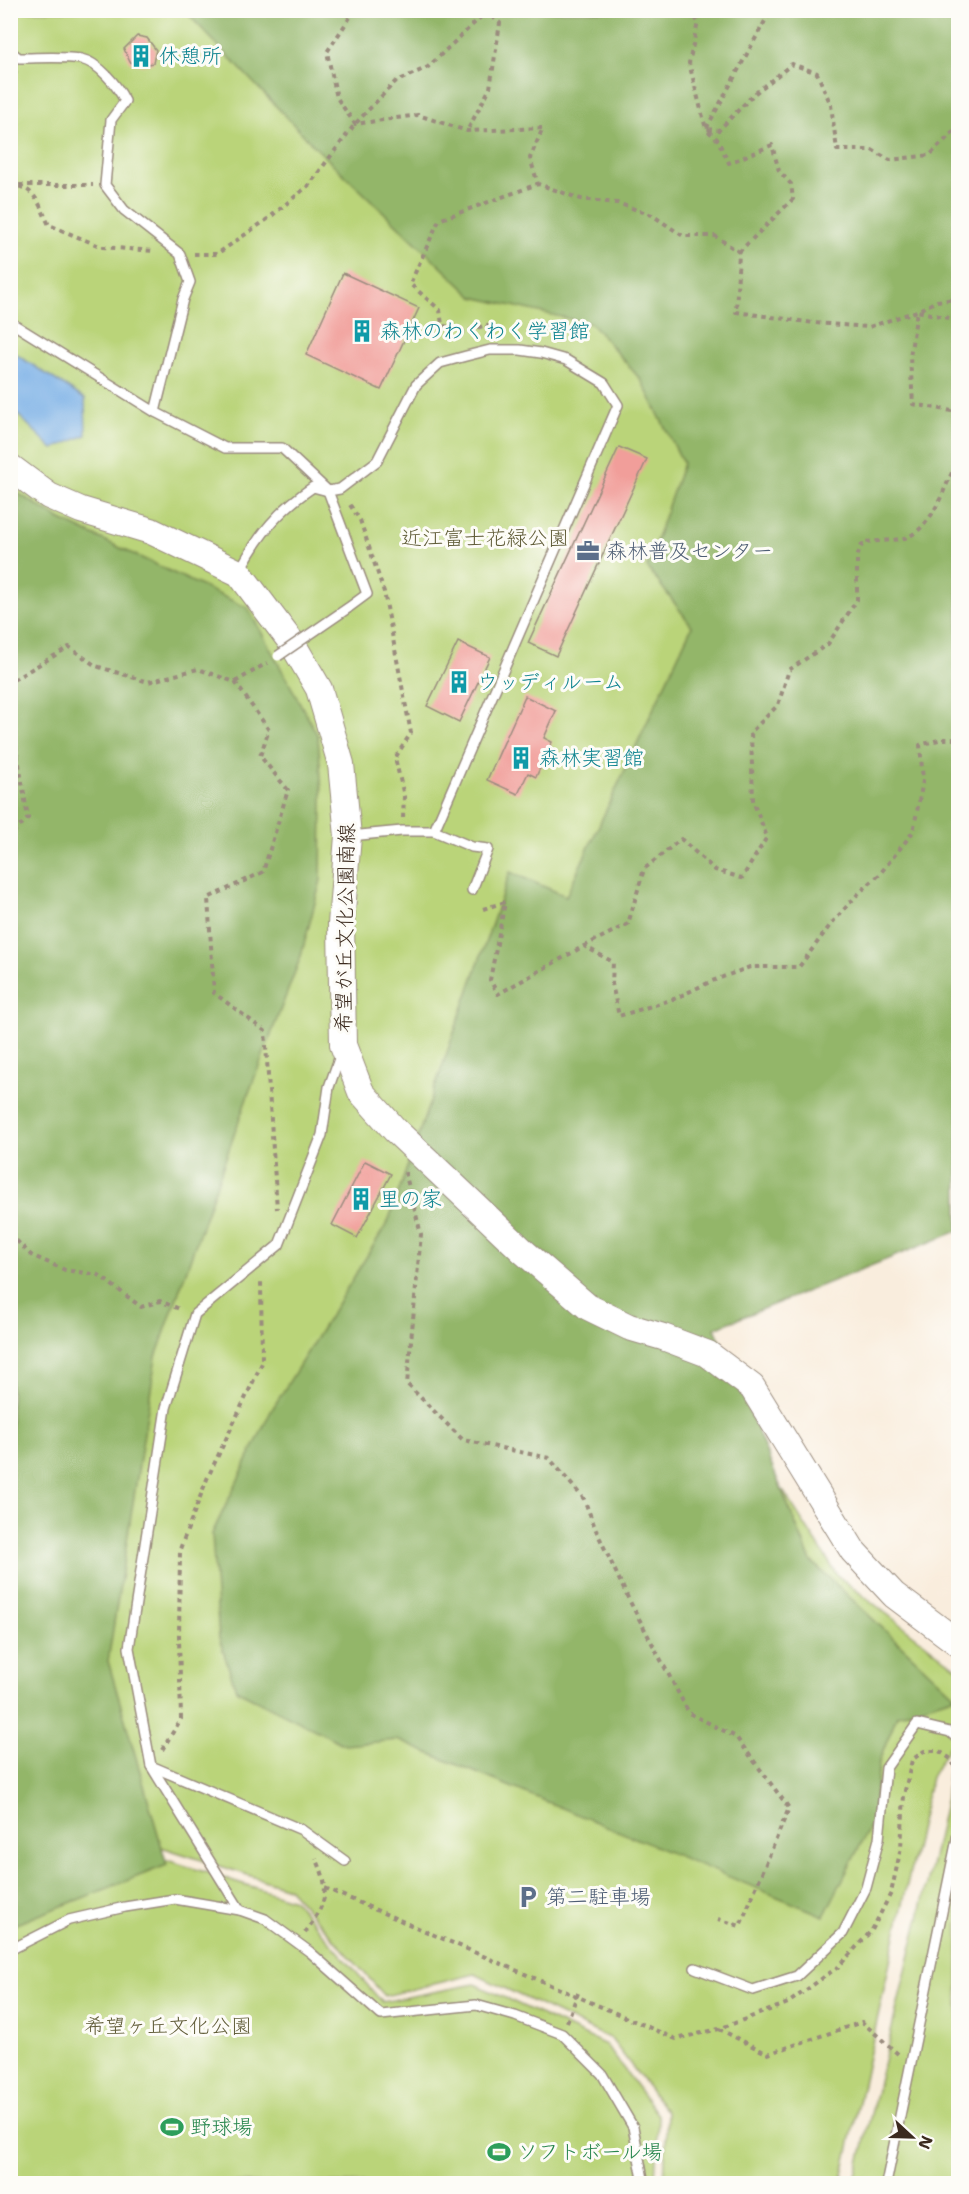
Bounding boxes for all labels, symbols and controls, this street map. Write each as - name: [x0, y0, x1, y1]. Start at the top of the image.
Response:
- place label: 休憩所: [159, 42, 222, 70]
- building icon: 休憩所: [128, 43, 154, 69]
- place label: 森林のわくわく学習館: [380, 317, 590, 345]
- building icon: 森林のわくわく学習館: [349, 318, 375, 344]
- park label: 近江富士花緑公園: [401, 524, 569, 552]
- place label: 森林普及センター: [606, 537, 773, 565]
- office icon: 森林普及センター: [575, 538, 601, 564]
- place label: ウッディルーム: [477, 668, 624, 696]
- building icon: ウッディルーム: [446, 669, 472, 695]
- place label: 森林実習館: [539, 744, 644, 772]
- building icon: 森林実習館: [508, 745, 534, 771]
- street label: 希望が丘文化公園南線: [329, 823, 361, 1033]
- place label: 里の家: [379, 1185, 442, 1213]
- building icon: 里の家: [348, 1186, 374, 1212]
- place label: 第二駐車場: [546, 1883, 651, 1911]
- parking icon: 第二駐車場: [515, 1884, 541, 1910]
- park label: 希望ヶ丘文化公園: [84, 2012, 252, 2040]
- north arrow: [882, 2107, 942, 2167]
- place label: 野球場: [190, 2113, 253, 2141]
- sports icon: 野球場: [159, 2114, 185, 2140]
- text: N: [913, 2133, 938, 2152]
- place label: ソフトボール場: [517, 2138, 663, 2166]
- sports icon: ソフトボール場: [486, 2139, 512, 2165]

